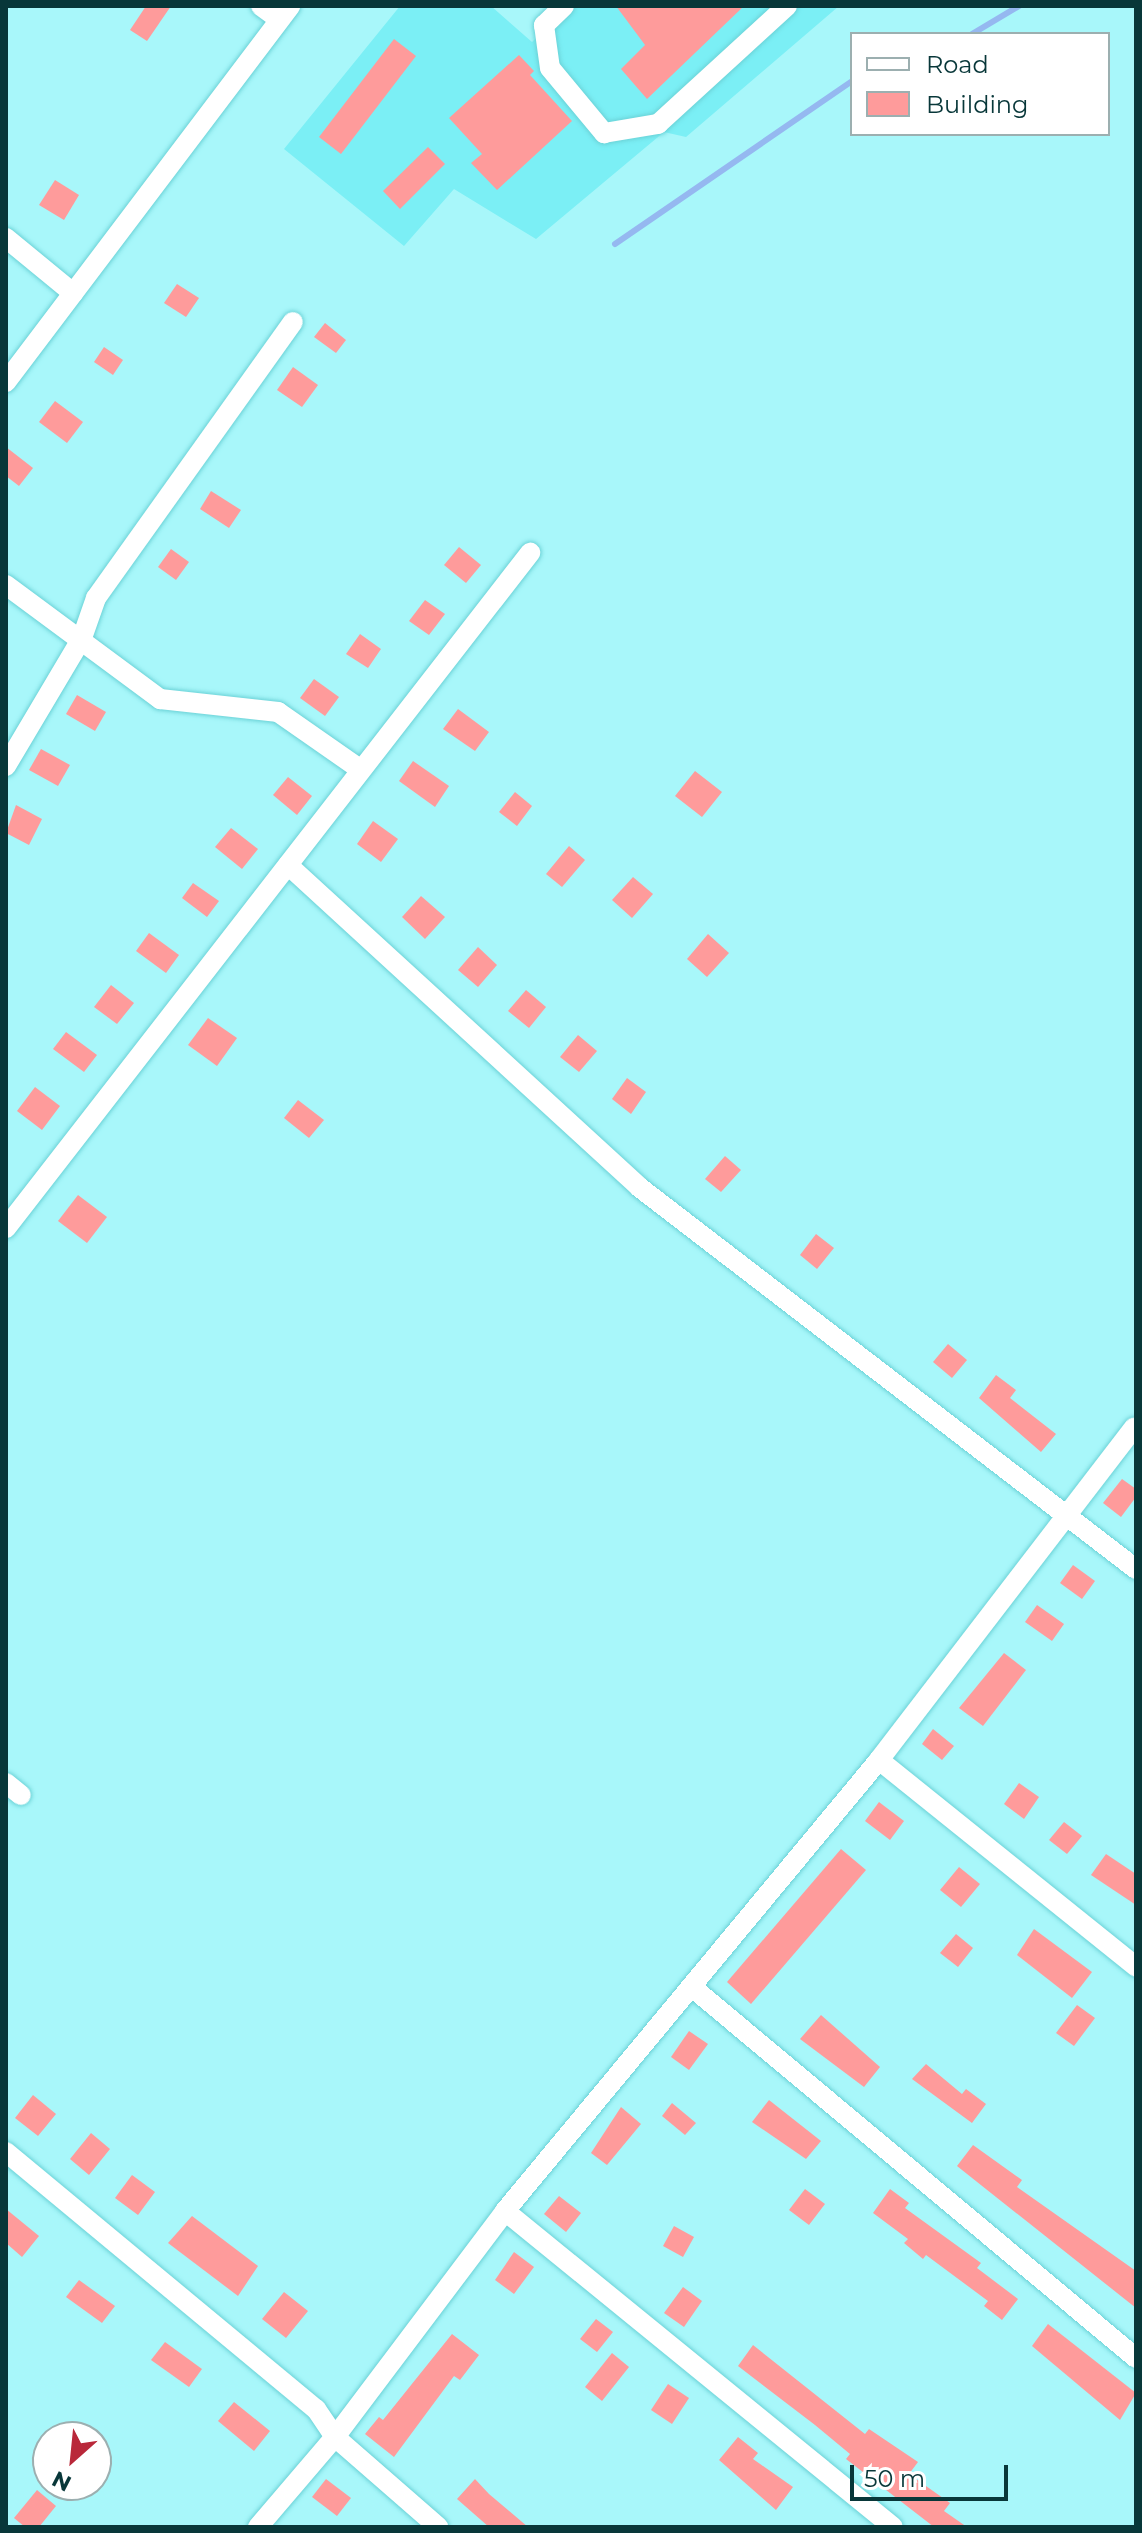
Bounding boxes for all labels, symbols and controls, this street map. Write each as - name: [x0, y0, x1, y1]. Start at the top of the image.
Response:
- legend: [850, 32, 1110, 136]
- text: Road: [926, 50, 989, 79]
- text: Building: [926, 90, 1029, 119]
- north arrow: [32, 2421, 112, 2501]
- scale bar: [854, 2449, 1012, 2499]
- text: 50 m: [864, 2464, 925, 2493]
- text: N: [48, 2465, 76, 2497]

